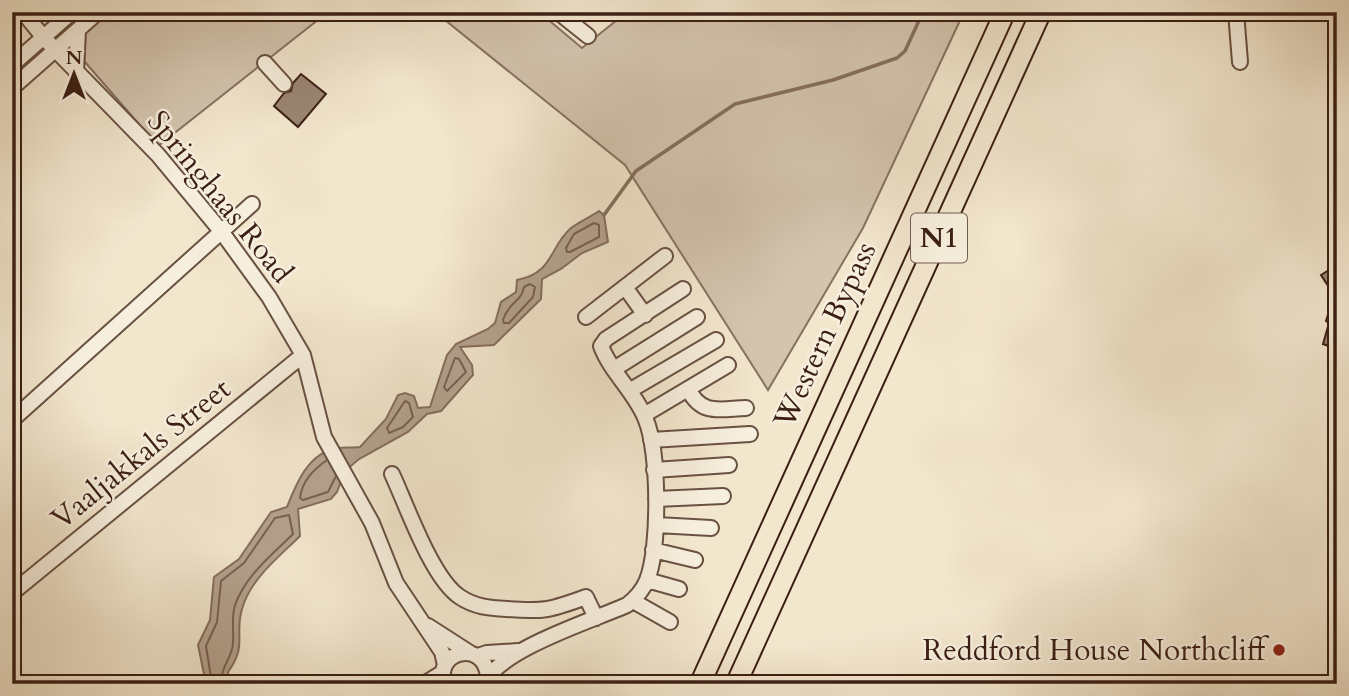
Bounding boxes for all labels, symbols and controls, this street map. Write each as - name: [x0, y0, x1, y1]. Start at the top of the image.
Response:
- north arrow: [38, 38, 108, 108]
- text: N: [66, 45, 83, 71]
- street label: Springhaas Road: [138, 102, 302, 292]
- road number: N1: [911, 214, 967, 262]
- street label: Western Bypass: [763, 235, 886, 436]
- street label: Vaaljakkals Street: [43, 369, 240, 539]
- place label: Reddford House Northcliff: [922, 630, 1270, 671]
- marker: Reddford House Northcliff: [1271, 642, 1287, 658]

